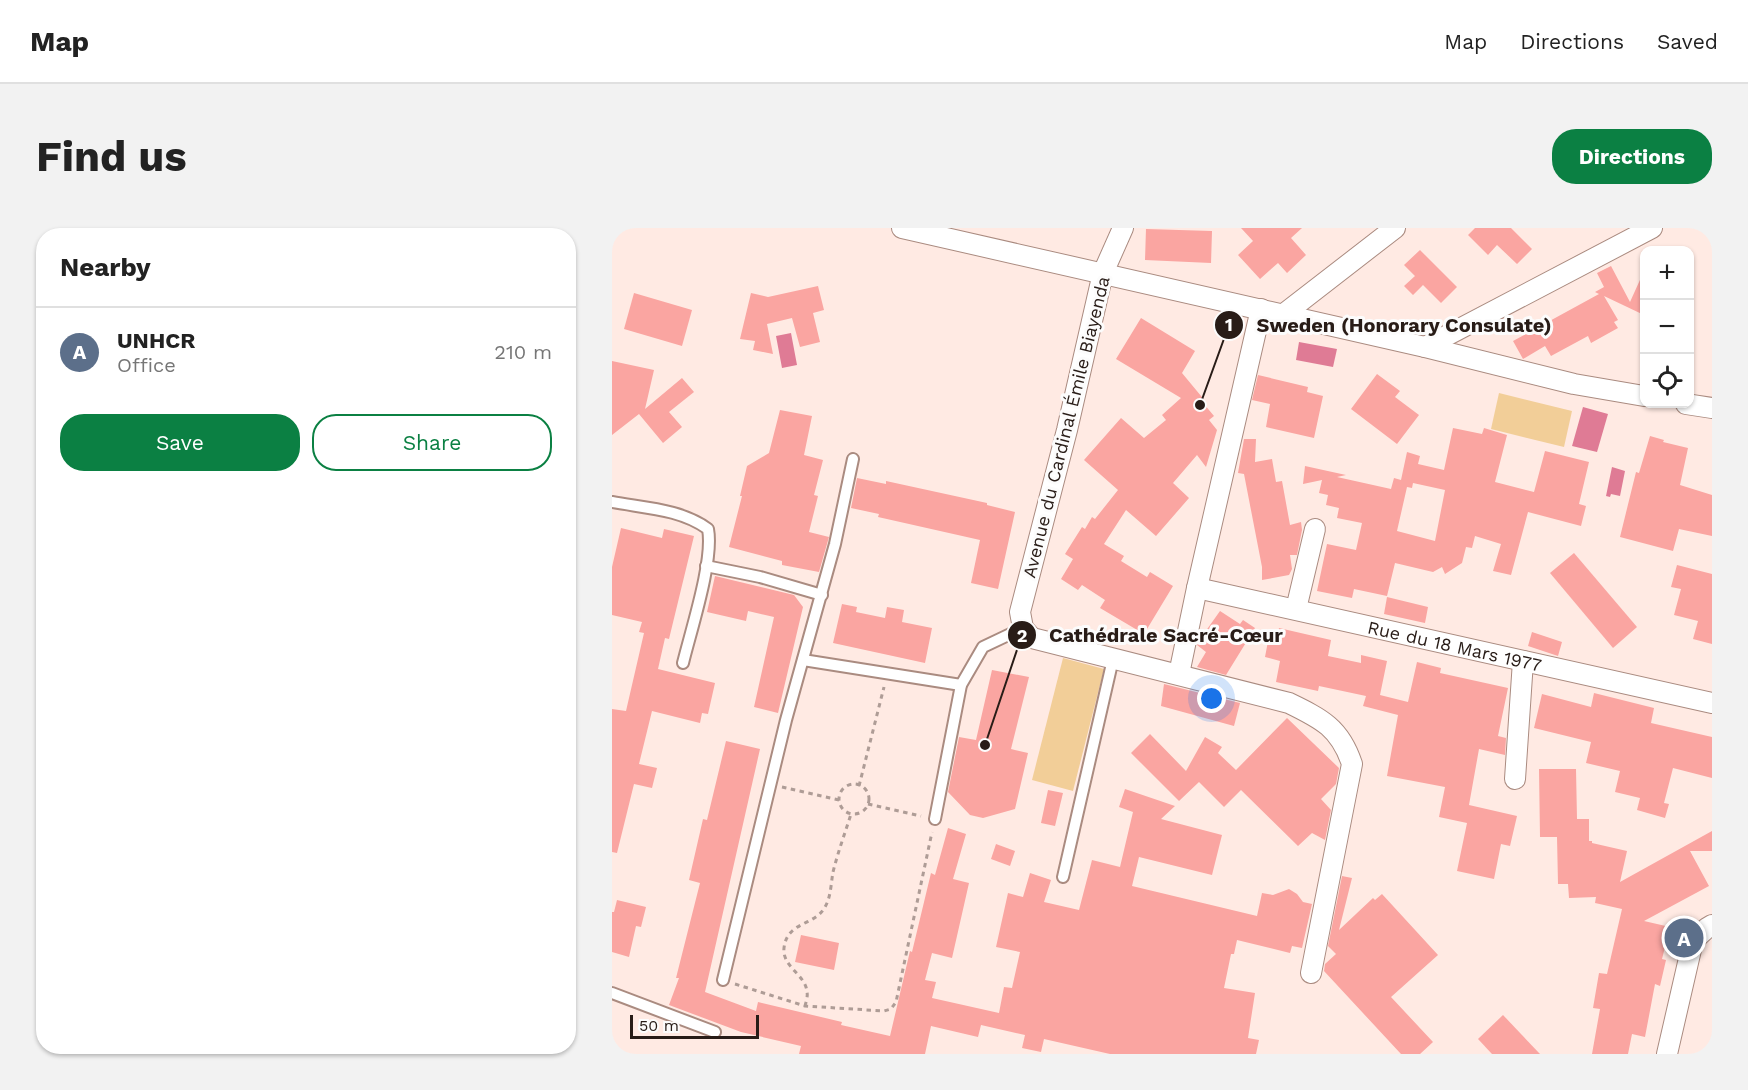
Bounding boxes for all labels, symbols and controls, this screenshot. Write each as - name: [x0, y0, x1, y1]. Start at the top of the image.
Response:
- text: Map: [30, 25, 89, 58]
- text: Map: [1444, 29, 1487, 54]
- text: Directions: [1520, 29, 1624, 54]
- text: Saved: [1657, 29, 1718, 54]
- button: Directions: [1552, 129, 1712, 184]
- text: Find us: [36, 132, 187, 181]
- map controls: [1640, 246, 1694, 408]
- button: +: [1640, 246, 1694, 300]
- text: Nearby: [60, 252, 151, 282]
- street label: Avenue du Cardinal Émile Biayenda: [1018, 274, 1114, 580]
- button: −: [1640, 300, 1694, 354]
- callout: Sweden (Honorary Consulate): [1214, 306, 1564, 344]
- text: Sweden (Honorary Consulate): [1257, 313, 1551, 337]
- text: 1: [1225, 314, 1233, 335]
- text: UNHCR: [117, 328, 195, 353]
- text: A: [73, 340, 86, 364]
- text: 210 m: [494, 340, 552, 364]
- text: Office: [117, 353, 176, 377]
- button: locate: [1640, 354, 1694, 408]
- button: Save: [60, 414, 300, 471]
- button: Share: [312, 414, 552, 471]
- callout: Cathédrale Sacré-Cœur: [1007, 616, 1295, 654]
- street label: Rue du 18 Mars 1977: [1366, 616, 1544, 675]
- text: Cathédrale Sacré-Cœur: [1049, 623, 1283, 647]
- text: 2: [1017, 625, 1027, 646]
- your location: [1197, 684, 1226, 713]
- pin: A: [1664, 916, 1704, 960]
- scale bar: [630, 1012, 759, 1040]
- text: 50 m: [639, 1016, 679, 1035]

